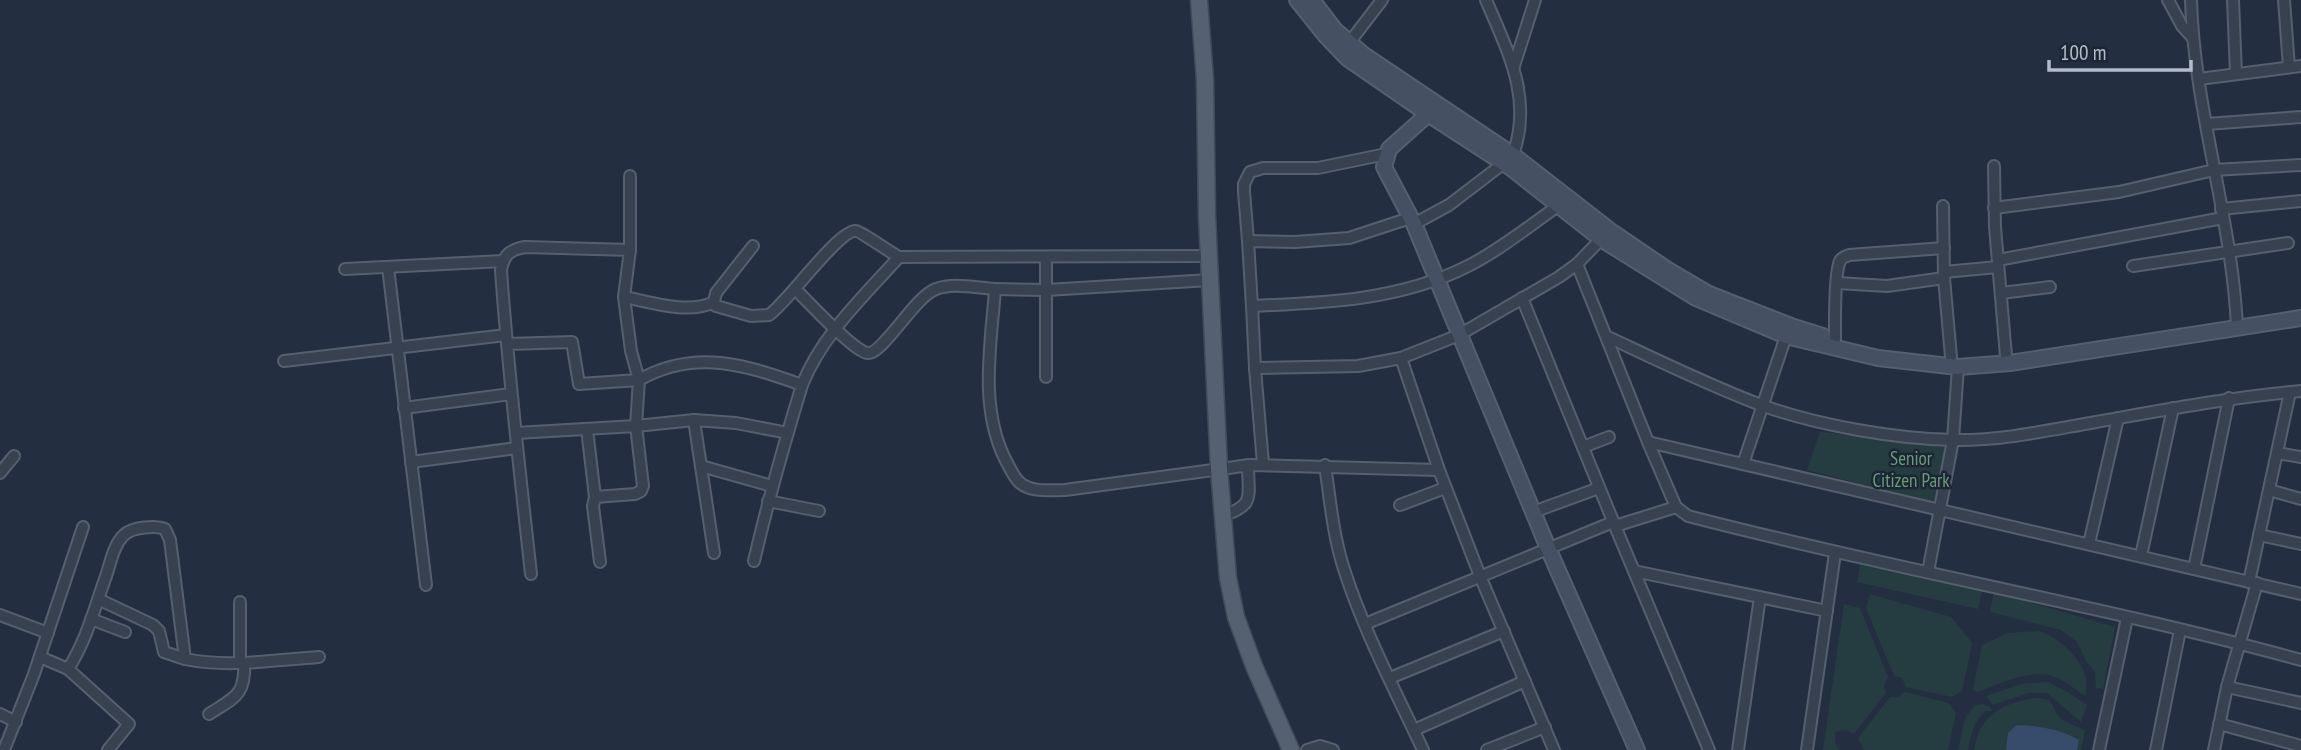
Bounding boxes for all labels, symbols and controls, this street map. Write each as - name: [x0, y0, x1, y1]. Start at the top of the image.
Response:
- scale bar: [2049, 28, 2191, 72]
- text: 100 m: [2060, 39, 2106, 66]
- park label: Senior Citizen Park: [1872, 446, 1950, 492]

